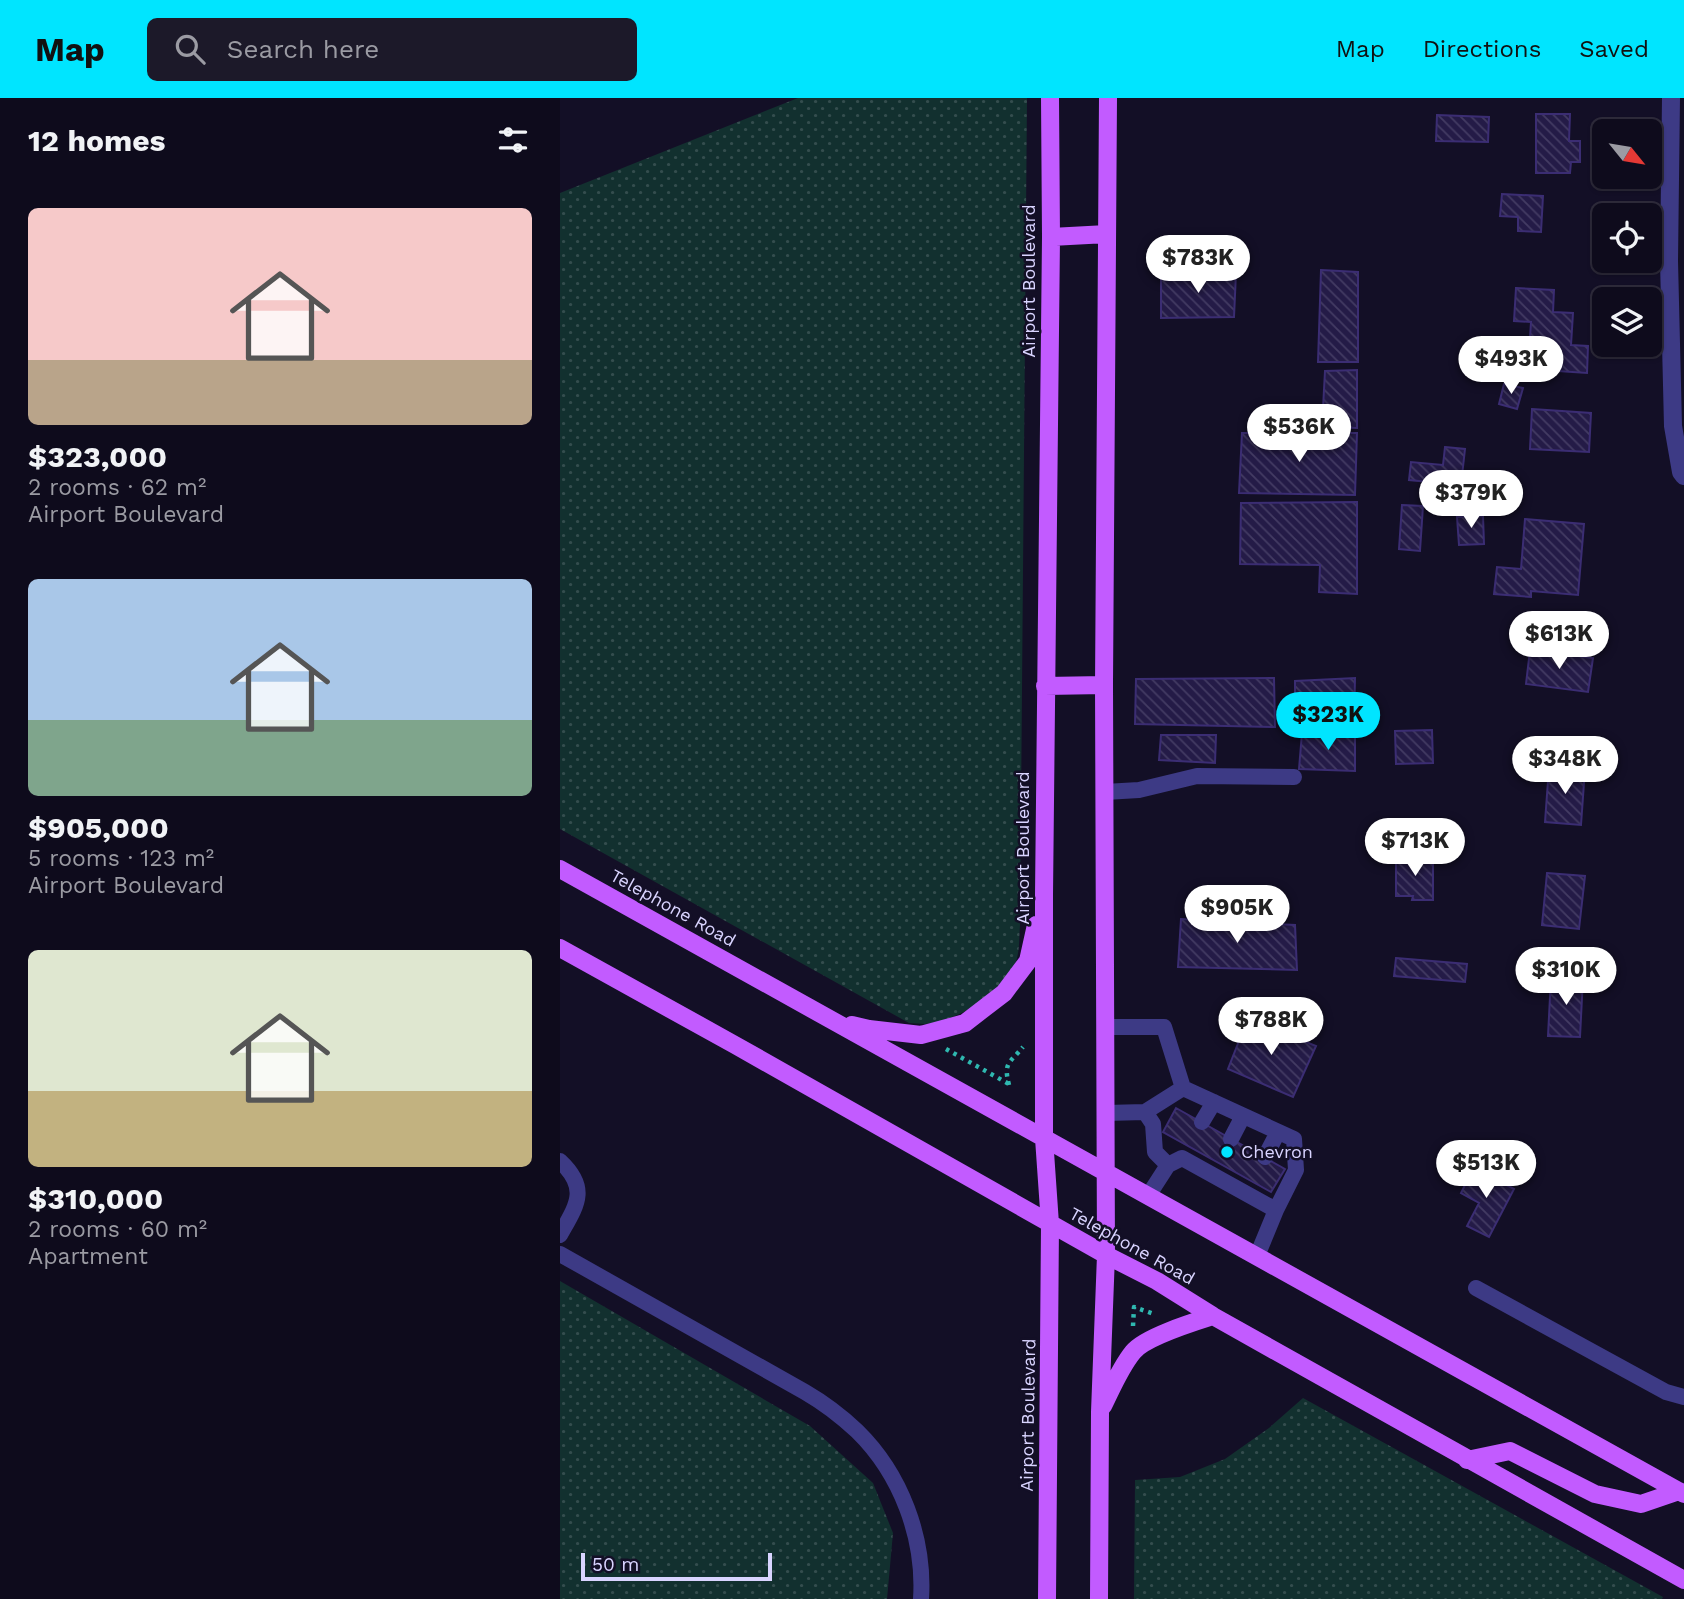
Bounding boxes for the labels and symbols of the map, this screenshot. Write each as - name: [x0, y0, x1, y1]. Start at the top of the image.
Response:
- north arrow: [1592, 119, 1662, 189]
- street label: Airport Boulevard: [1018, 204, 1039, 358]
- pin: $783K: [1149, 236, 1247, 295]
- pin: $493K: [1462, 336, 1560, 396]
- pin: $536K: [1250, 404, 1348, 464]
- pin: $379K: [1422, 470, 1520, 530]
- pin: $613K: [1510, 612, 1608, 671]
- pin: $323K: [1279, 692, 1377, 752]
- pin: $348K: [1516, 736, 1614, 796]
- street label: Airport Boulevard: [1012, 771, 1033, 925]
- pin: $713K: [1366, 818, 1464, 878]
- street label: Telephone Road: [607, 864, 740, 951]
- pin: $905K: [1188, 886, 1286, 945]
- pin: $310K: [1517, 948, 1615, 1007]
- pin: $788K: [1222, 998, 1320, 1057]
- pin: $513K: [1437, 1140, 1535, 1200]
- place label: Chevron: [1241, 1141, 1313, 1162]
- marker: Chevron: [1219, 1144, 1235, 1160]
- street label: Telephone Road: [1066, 1202, 1199, 1289]
- street label: Airport Boulevard: [1016, 1338, 1039, 1492]
- scale bar: [581, 1550, 772, 1582]

